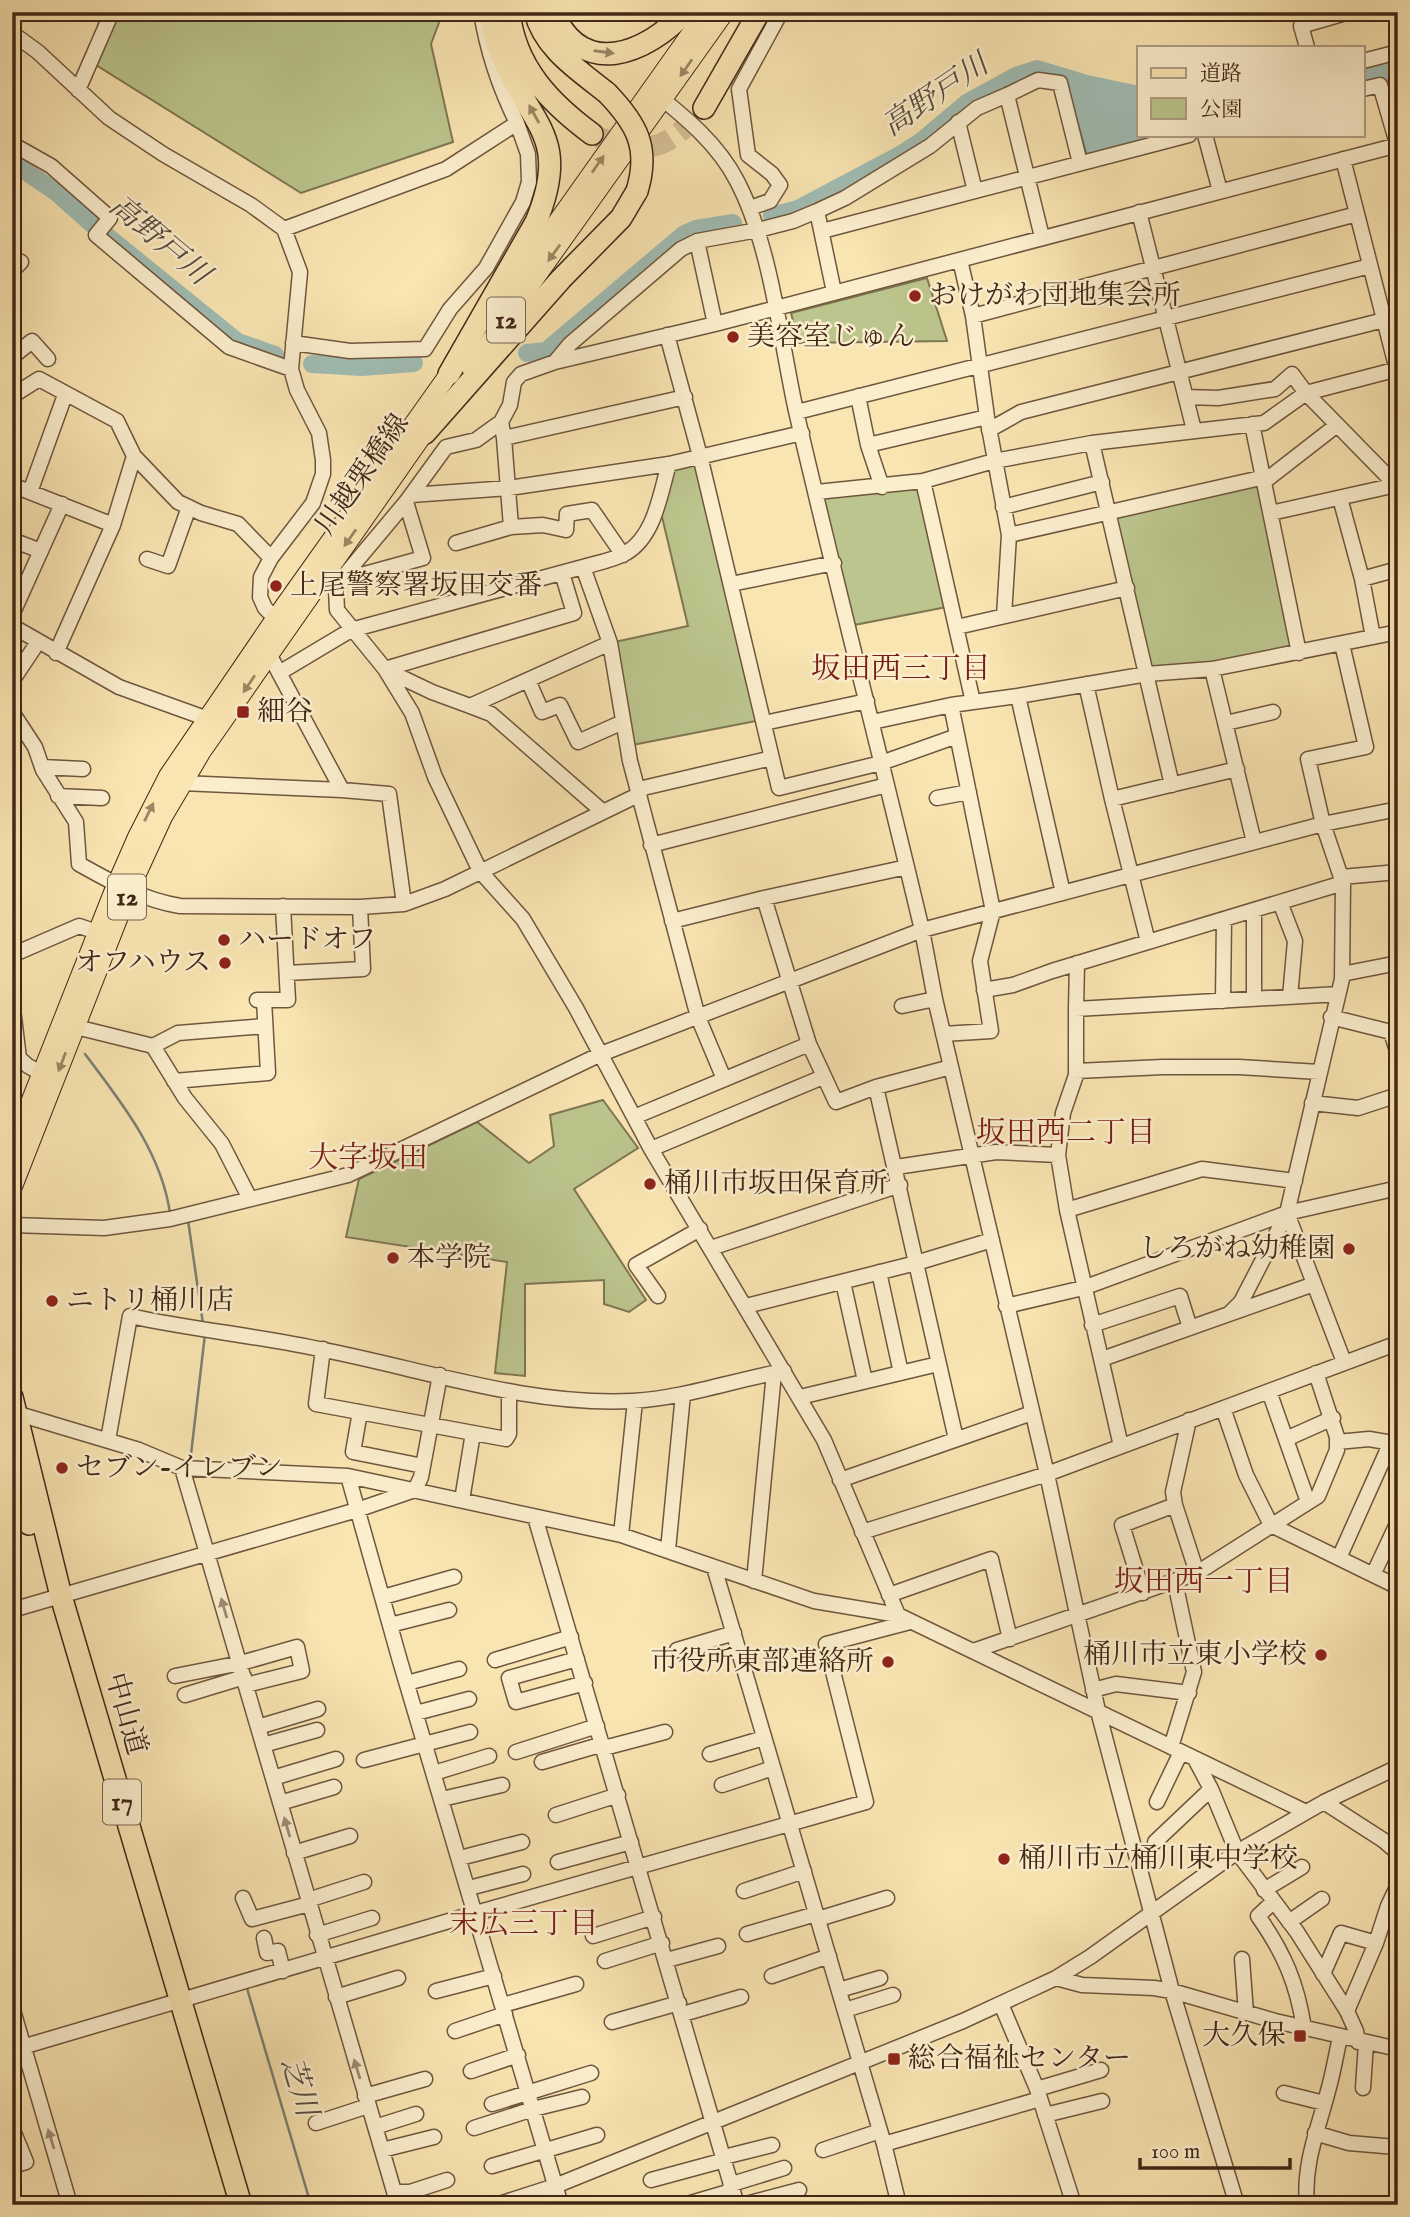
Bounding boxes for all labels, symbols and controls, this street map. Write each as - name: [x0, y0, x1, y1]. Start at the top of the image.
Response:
- water label: 高野戸川: [876, 45, 999, 145]
- one-way arrow: [593, 46, 615, 57]
- legend: [1137, 46, 1364, 136]
- one-way arrow: [679, 59, 693, 77]
- text: 道路: [1200, 61, 1242, 88]
- text: 公園: [1200, 97, 1242, 124]
- one-way arrow: [529, 104, 541, 124]
- one-way arrow: [591, 155, 605, 173]
- water label: 高野戸川: [101, 188, 219, 296]
- one-way arrow: [547, 244, 561, 262]
- place label: おけがわ団地集会所: [929, 279, 1181, 314]
- marker: おけがわ団地集会所: [907, 288, 923, 304]
- road number: 12: [487, 298, 525, 342]
- place label: 美容室じゅん: [747, 320, 915, 355]
- marker: 美容室じゅん: [725, 329, 741, 345]
- street label: 川越栗橋線: [309, 408, 417, 542]
- one-way arrow: [343, 529, 357, 547]
- place label: 上尾警察署坂田交番: [290, 569, 542, 604]
- marker: 上尾警察署坂田交番: [268, 578, 284, 594]
- district label: 坂田西三丁目: [811, 651, 991, 689]
- one-way arrow: [242, 675, 256, 693]
- place label: 細谷: [257, 695, 313, 730]
- marker: 細谷: [235, 704, 251, 720]
- one-way arrow: [143, 802, 154, 822]
- road number: 12: [108, 874, 146, 920]
- place label: ハードオフ: [238, 923, 376, 958]
- marker: ハードオフ: [216, 932, 232, 948]
- place label: オフハウス: [75, 946, 211, 981]
- marker: オフハウス: [217, 955, 233, 971]
- one-way arrow: [57, 1052, 68, 1073]
- district label: 坂田西二丁目: [976, 1115, 1156, 1153]
- district label: 大字坂田: [308, 1140, 428, 1178]
- place label: 桶川市坂田保育所: [664, 1167, 888, 1202]
- marker: 桶川市坂田保育所: [642, 1176, 658, 1192]
- place label: しろがね幼稚園: [1139, 1232, 1335, 1267]
- place label: 本学院: [407, 1241, 491, 1276]
- marker: しろがね幼稚園: [1341, 1241, 1357, 1257]
- marker: 本学院: [385, 1250, 401, 1266]
- place label: ニトリ桶川店: [66, 1284, 234, 1319]
- marker: ニトリ桶川店: [44, 1293, 60, 1309]
- place label: セブン-イレブン: [76, 1451, 283, 1486]
- marker: セブン-イレブン: [54, 1460, 70, 1476]
- district label: 坂田西一丁目: [1114, 1564, 1294, 1602]
- one-way arrow: [219, 1597, 229, 1618]
- place label: 桶川市立東小学校: [1083, 1638, 1307, 1673]
- place label: 市役所東部連絡所: [650, 1645, 874, 1680]
- marker: 桶川市立東小学校: [1313, 1647, 1329, 1663]
- marker: 市役所東部連絡所: [880, 1654, 896, 1670]
- street label: 中山道: [97, 1669, 153, 1759]
- road number: 17: [103, 1780, 141, 1825]
- one-way arrow: [281, 1816, 291, 1837]
- place label: 桶川市立桶川東中学校: [1018, 1842, 1298, 1877]
- marker: 桶川市立桶川東中学校: [996, 1851, 1012, 1867]
- district label: 末広三丁目: [449, 1906, 599, 1944]
- place label: 大久保: [1202, 2019, 1286, 2054]
- marker: 大久保: [1292, 2028, 1308, 2044]
- place label: 総合福祉センター: [908, 2042, 1131, 2077]
- marker: 総合福祉センター: [886, 2051, 902, 2067]
- water label: 芝川: [271, 2053, 326, 2124]
- one-way arrow: [352, 2058, 362, 2079]
- scale bar: [1140, 2126, 1291, 2170]
- one-way arrow: [45, 2129, 55, 2150]
- text: 100 m: [1151, 2139, 1200, 2166]

